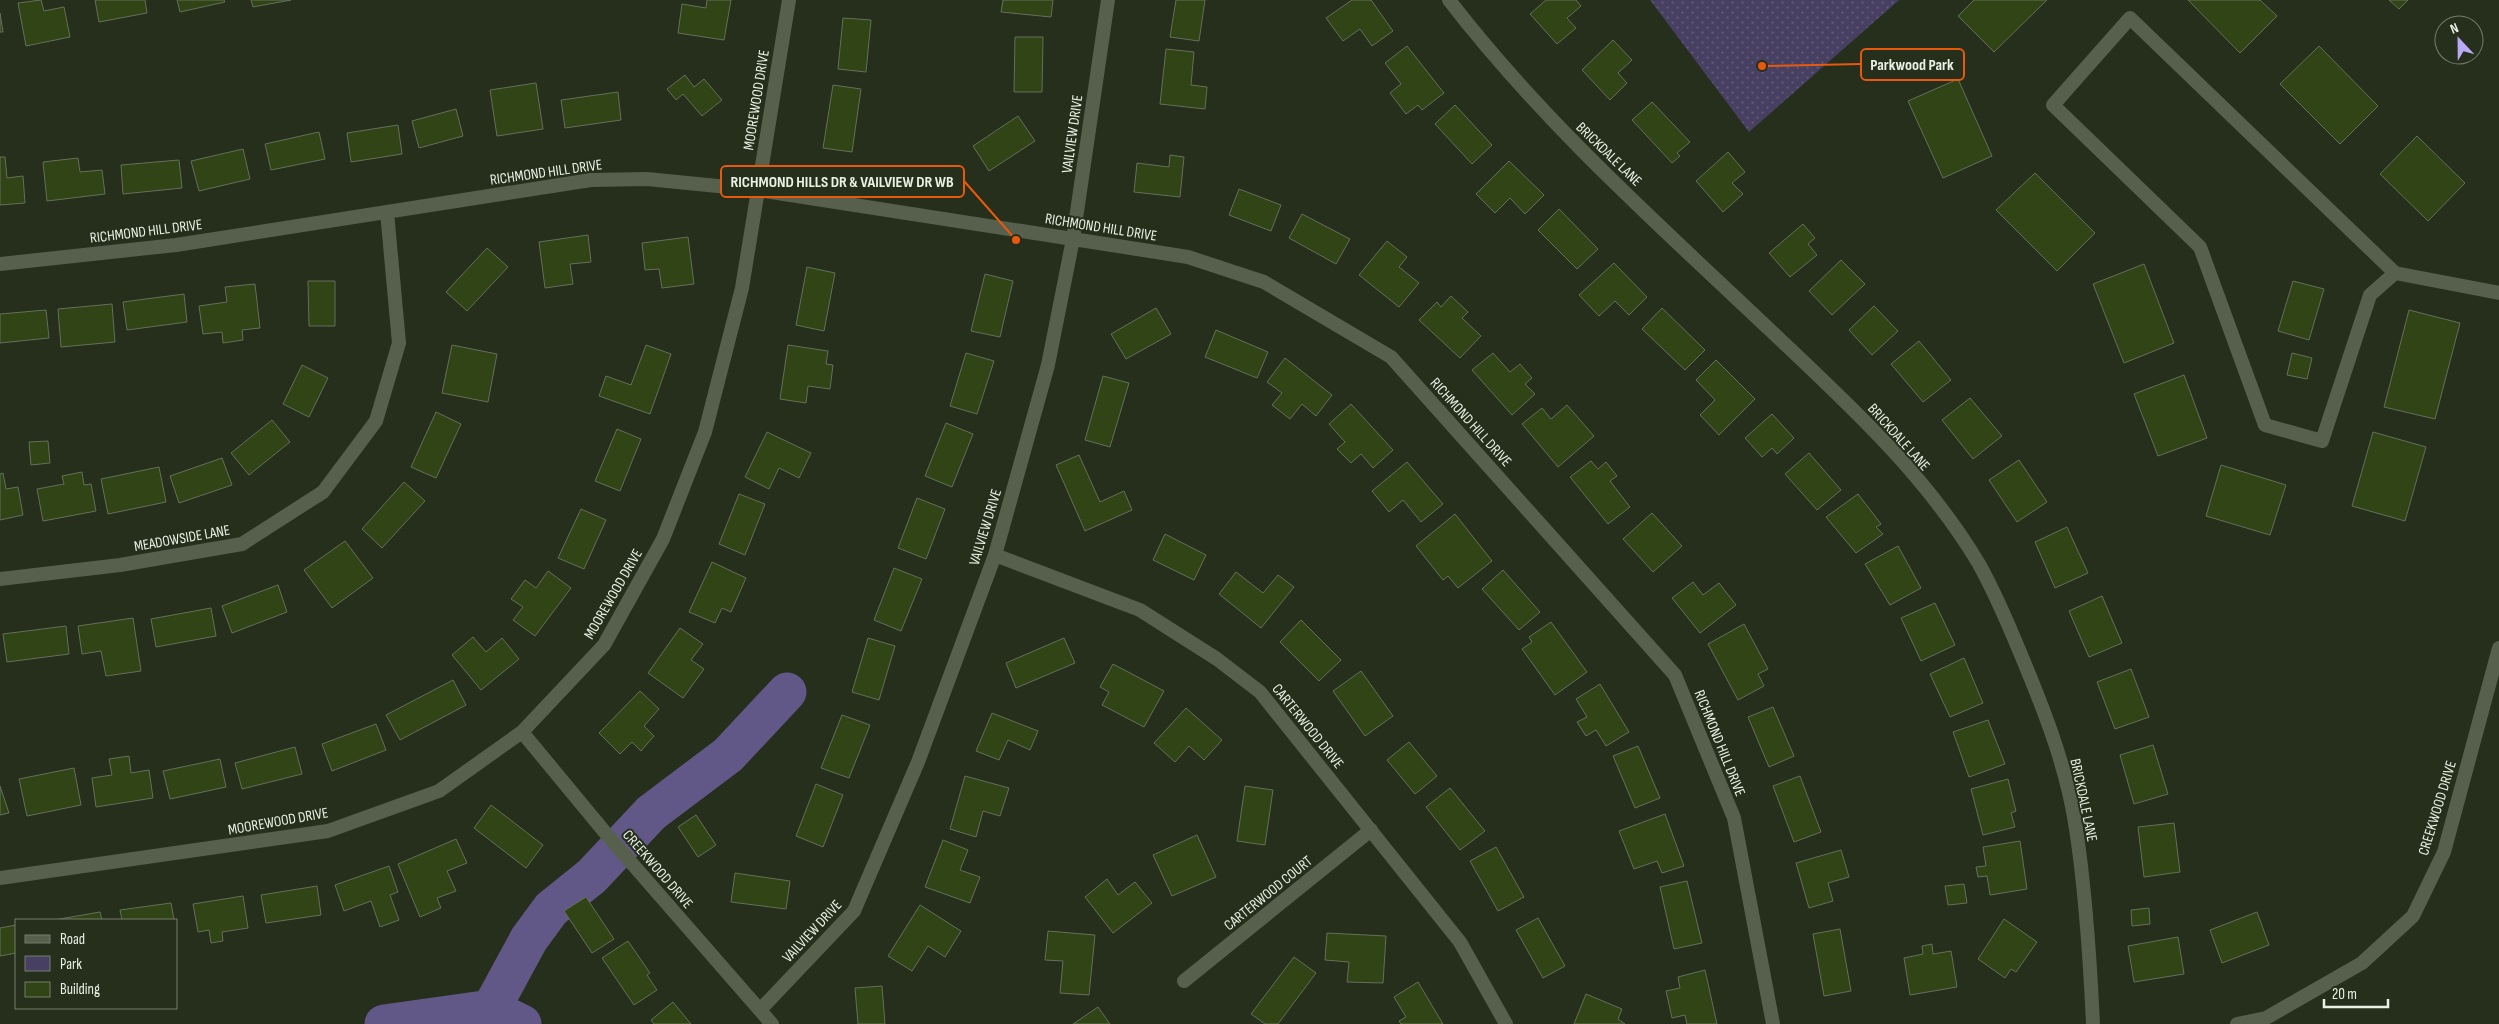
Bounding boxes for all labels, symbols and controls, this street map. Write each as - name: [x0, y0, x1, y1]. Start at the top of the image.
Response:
- north arrow: [2434, 15, 2484, 65]
- text: N: [2448, 19, 2461, 38]
- street label: MOOREWOOD DRIVE: [739, 49, 774, 152]
- callout: Parkwood Park: [1861, 49, 1964, 80]
- text: Parkwood Park: [1870, 56, 1954, 75]
- street label: VAILVIEW DRIVE: [1058, 94, 1087, 174]
- street label: BRICKDALE LANE: [1572, 118, 1646, 190]
- street label: RICHMOND HILL DRIVE: [489, 155, 603, 190]
- callout: RICHMOND HILLS DR & VAILVIEW DR WB: [721, 166, 964, 197]
- text: RICHMOND HILLS DR & VAILVIEW DR WB: [730, 173, 954, 192]
- street label: RICHMOND HILL DRIVE: [1044, 209, 1158, 246]
- street label: RICHMOND HILL DRIVE: [89, 215, 203, 248]
- street label: RICHMOND HILL DRIVE: [1426, 374, 1515, 471]
- street label: BRICKDALE LANE: [1863, 400, 1934, 475]
- street label: VAILVIEW DRIVE: [965, 487, 1006, 568]
- street label: MEADOWSIDE LANE: [133, 521, 232, 556]
- street label: MOOREWOOD DRIVE: [580, 546, 647, 643]
- street label: CARTERWOOD DRIVE: [1267, 680, 1348, 773]
- street label: RICHMOND HILL DRIVE: [1690, 687, 1750, 799]
- street label: BRICKDALE LANE: [2065, 757, 2102, 843]
- street label: CREEKWOOD DRIVE: [2414, 758, 2461, 858]
- street label: MOOREWOOD DRIVE: [227, 803, 330, 840]
- street label: CREEKWOOD DRIVE: [618, 826, 697, 913]
- street label: CARTERWOOD COURT: [1220, 852, 1316, 935]
- street label: VAILVIEW DRIVE: [779, 896, 846, 967]
- legend: [15, 919, 178, 1009]
- text: Road: [60, 930, 85, 949]
- text: Park: [60, 955, 82, 974]
- scale bar: [2324, 976, 2388, 1008]
- text: Building: [60, 980, 100, 999]
- text: 20 m: [2332, 985, 2357, 1004]

